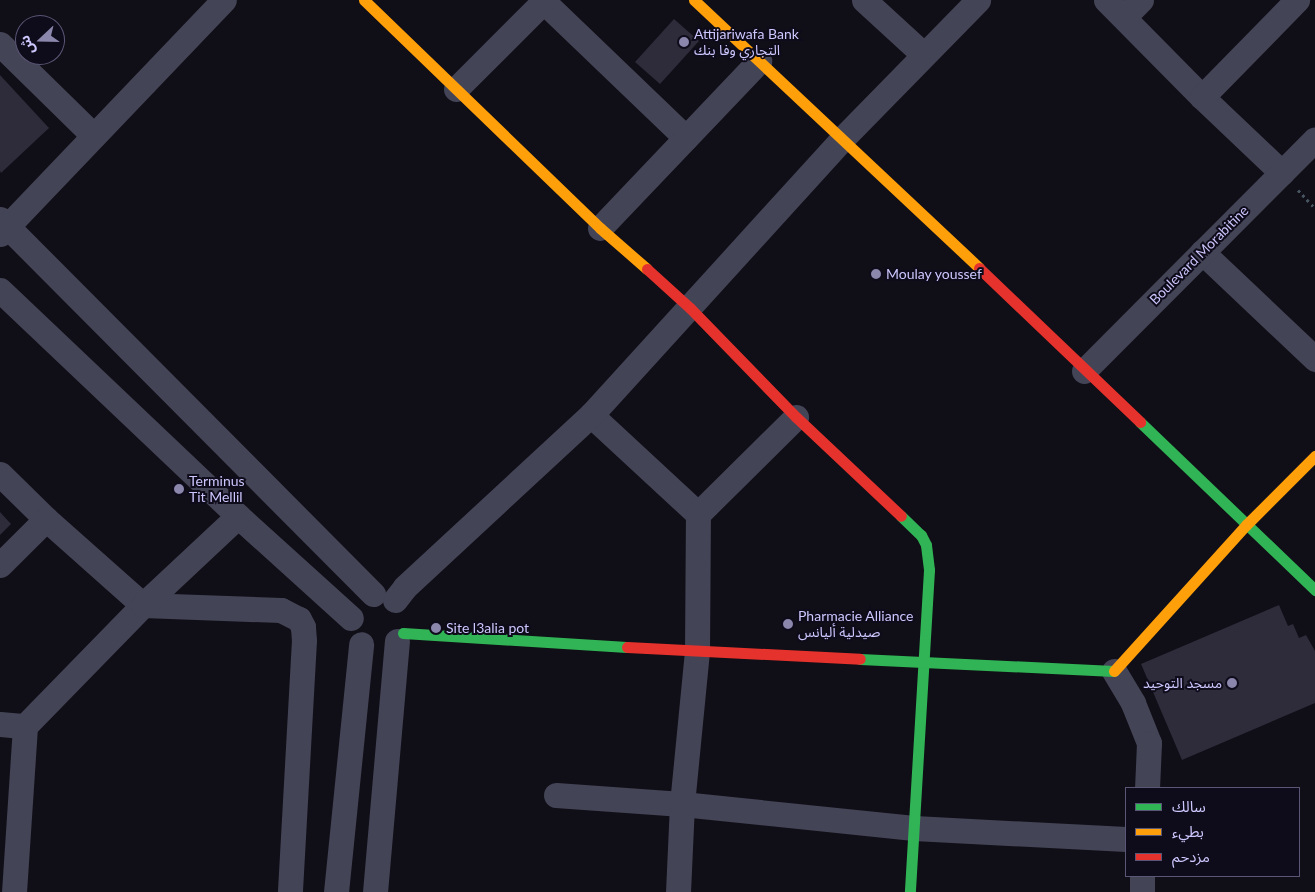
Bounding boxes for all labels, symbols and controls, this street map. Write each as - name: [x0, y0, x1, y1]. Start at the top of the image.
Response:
- north arrow: [15, 15, 65, 65]
- place label: Attijariwafa Bank التجاري وفا بنك: [694, 26, 799, 58]
- text: ش: [15, 33, 38, 57]
- marker: Attijariwafa Bank التجاري وفا بنك: [678, 36, 690, 48]
- street label: Boulevard Morabitine: [1146, 202, 1252, 308]
- place label: Moulay youssef: [886, 266, 983, 282]
- marker: Moulay youssef: [870, 268, 882, 280]
- place label: Terminus Tit Mellil: [189, 473, 245, 506]
- marker: Terminus Tit Mellil: [173, 483, 185, 495]
- place label: Pharmacie Alliance صيدلية أليانس: [798, 608, 914, 640]
- marker: Pharmacie Alliance صيدلية أليانس: [782, 618, 794, 630]
- place label: Site l3alia pot: [446, 620, 529, 636]
- marker: Site l3alia pot: [430, 622, 442, 634]
- place label: مسجد التوحيد: [1143, 675, 1222, 691]
- marker: مسجد التوحيد: [1226, 677, 1238, 689]
- legend: [1125, 787, 1300, 877]
- text: سالك: [1172, 797, 1206, 815]
- text: بطيء: [1172, 822, 1204, 840]
- text: مزدحم: [1172, 847, 1210, 865]

